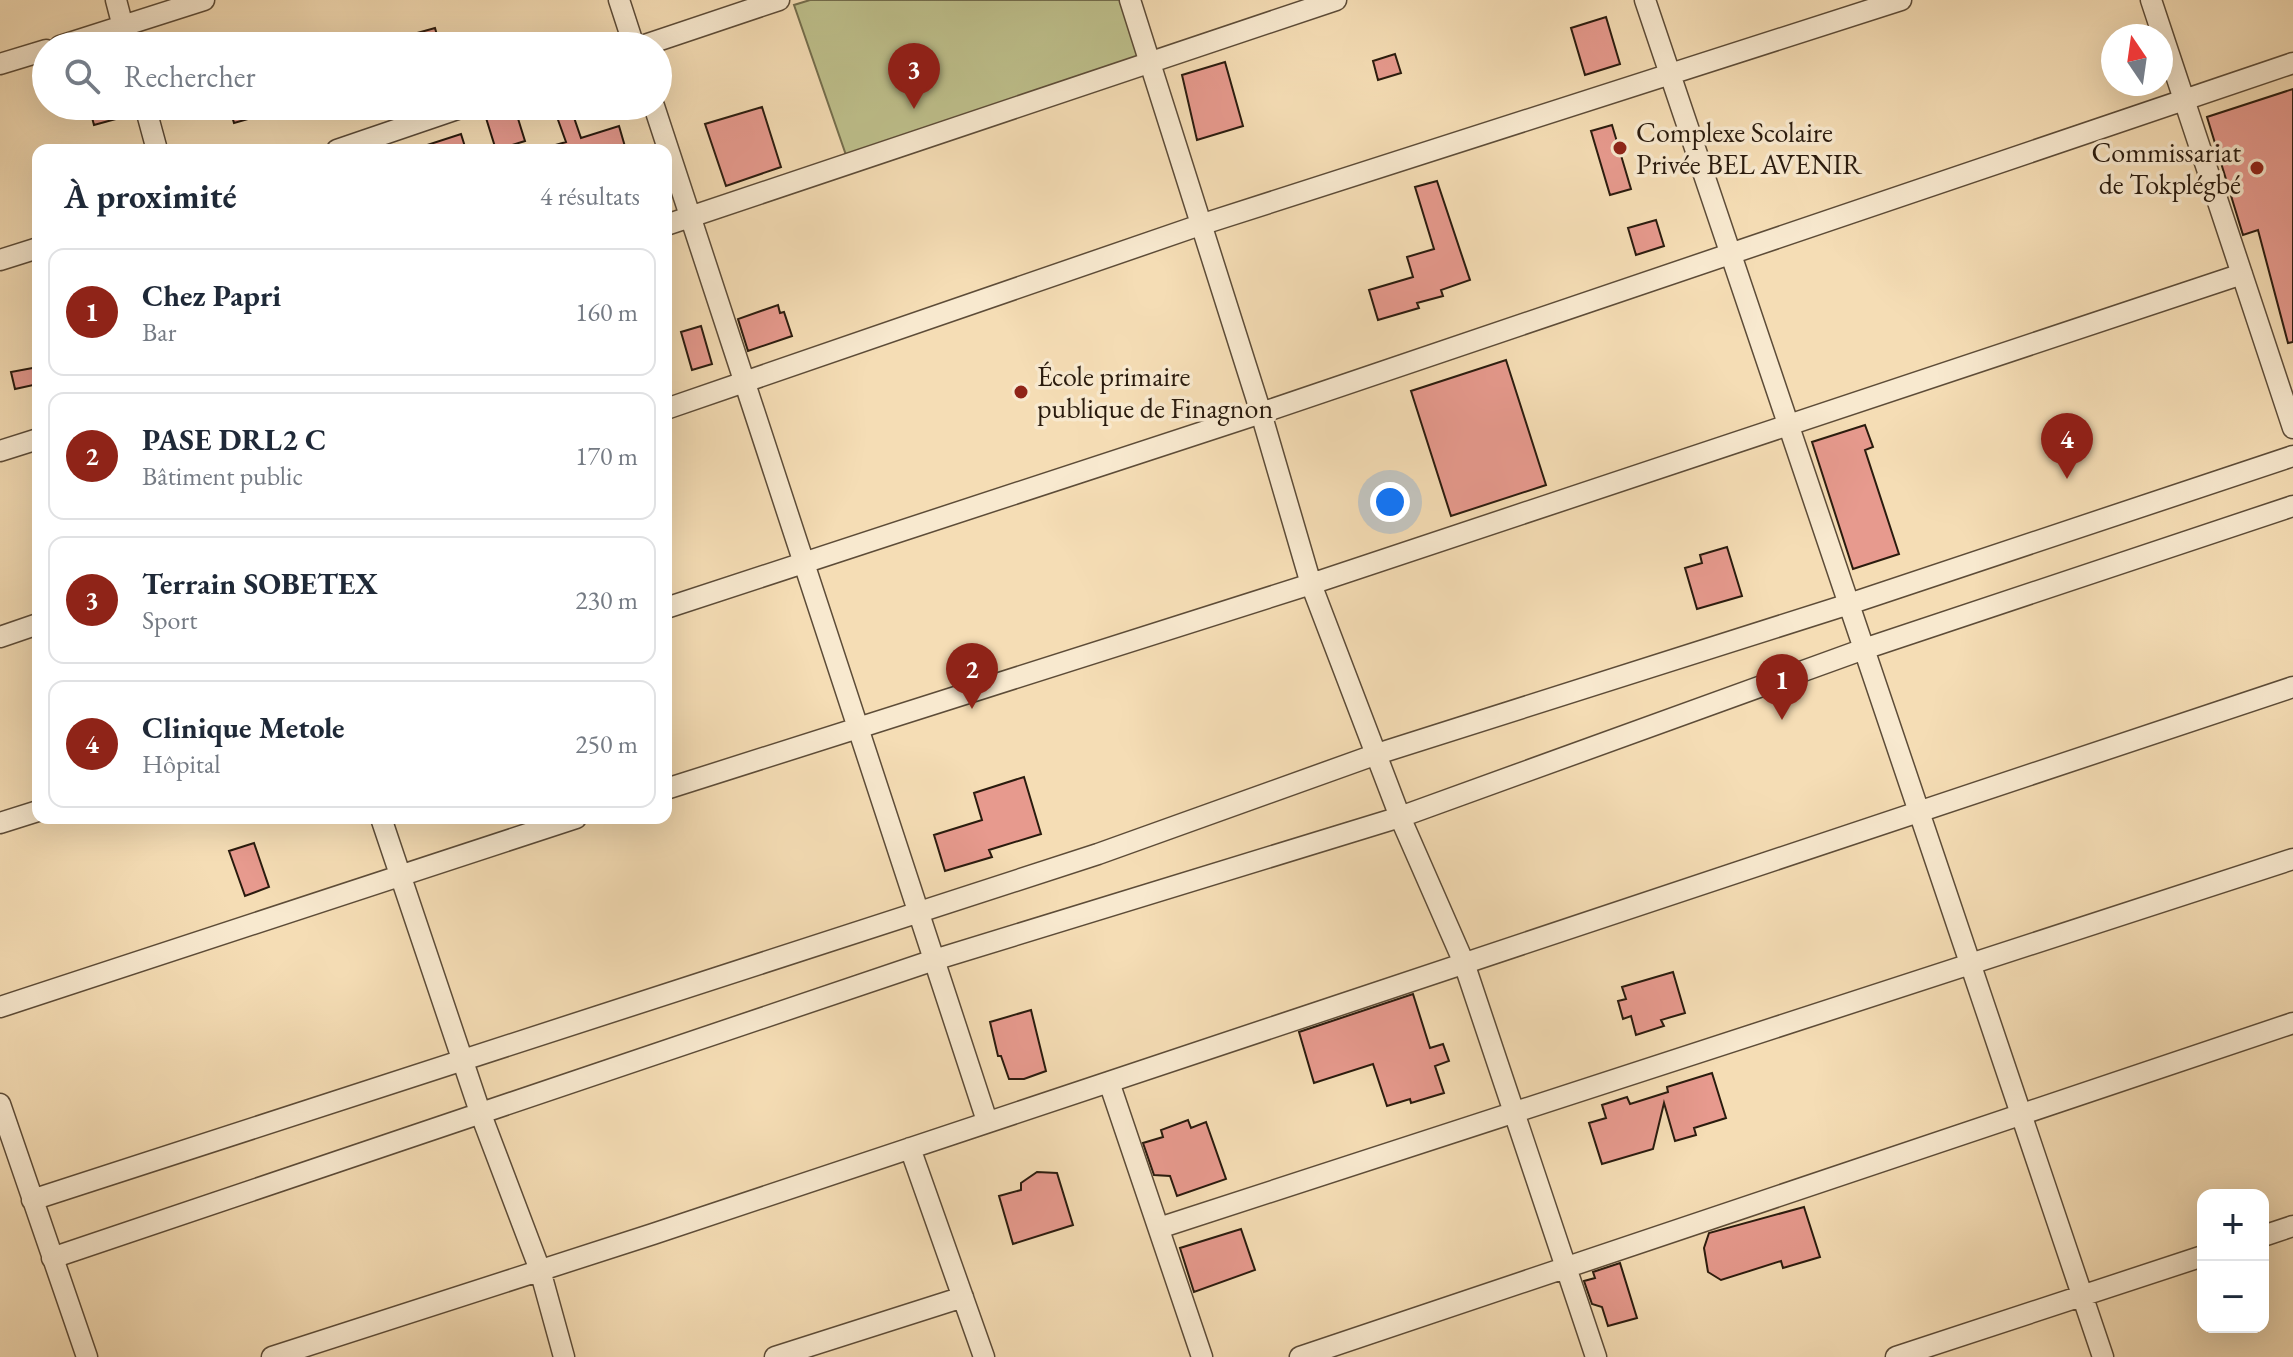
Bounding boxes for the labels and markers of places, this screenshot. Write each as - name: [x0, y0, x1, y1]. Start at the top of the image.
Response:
- pin: 3: [888, 43, 940, 109]
- place label: Complexe Scolaire Privée BEL AVENIR: [1636, 114, 1863, 182]
- place label: Commissariat de Tokplégbé: [2091, 134, 2241, 202]
- marker: Complexe Scolaire Privée BEL AVENIR: [1611, 139, 1629, 157]
- marker: Commissariat de Tokplégbé: [2248, 159, 2266, 177]
- place label: École primaire publique de Finagnon: [1037, 358, 1273, 426]
- marker: École primaire publique de Finagnon: [1012, 383, 1030, 401]
- pin: 4: [2041, 413, 2093, 479]
- pin: 2: [946, 643, 998, 709]
- pin: 1: [1756, 654, 1808, 720]

